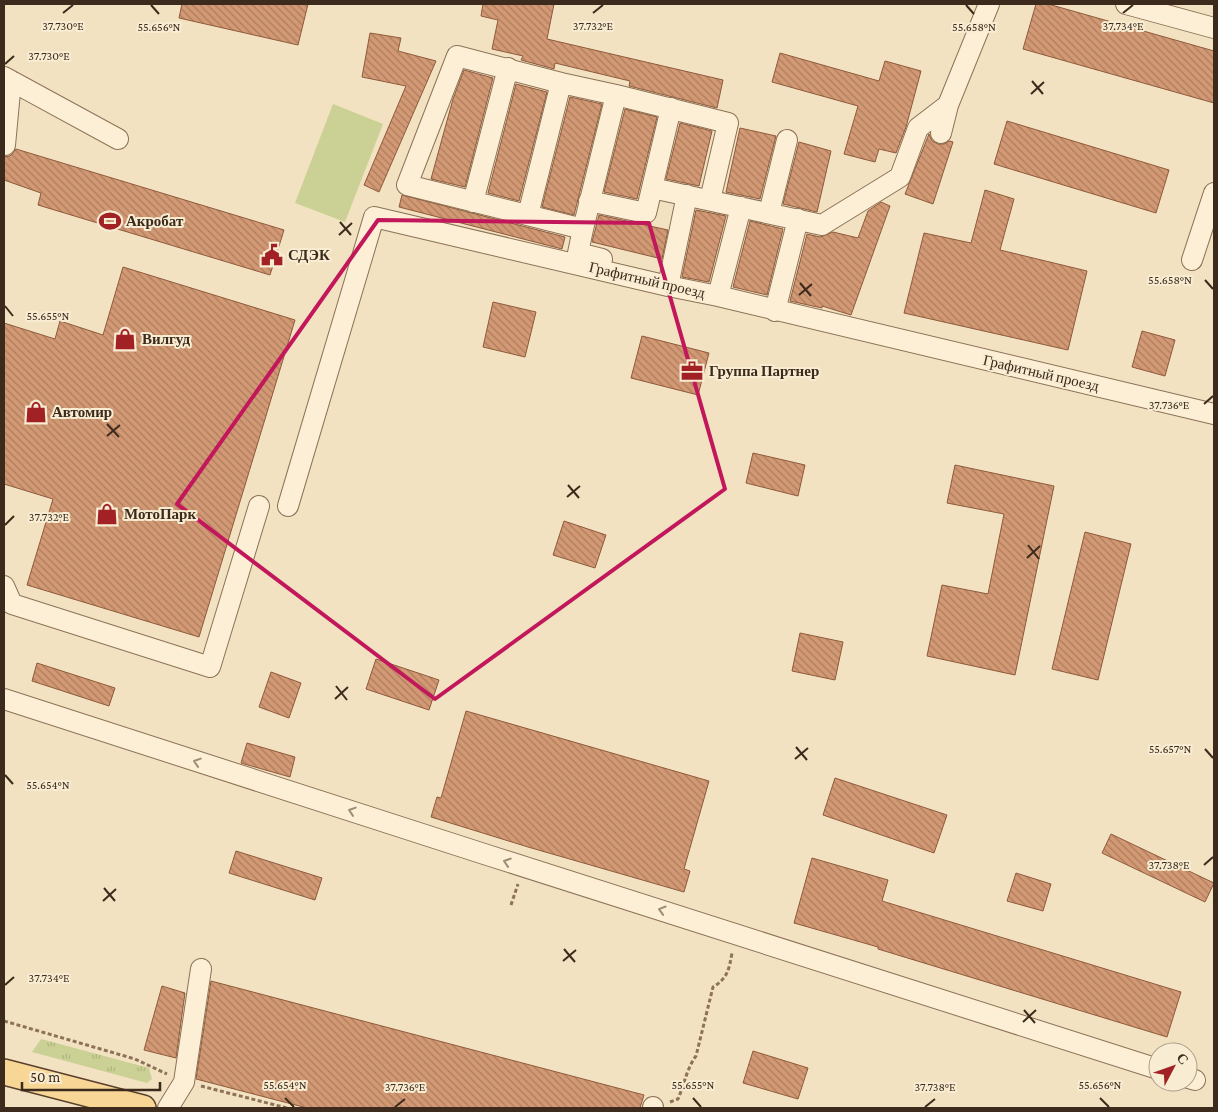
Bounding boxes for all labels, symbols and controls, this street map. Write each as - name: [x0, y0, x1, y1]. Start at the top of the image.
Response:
- text: 37.730°E: [42, 19, 84, 33]
- text: 37.732°E: [573, 19, 614, 33]
- text: 37.734°E: [1103, 19, 1144, 33]
- text: 55.656°N: [137, 20, 181, 34]
- text: 55.658°N: [952, 20, 996, 34]
- text: 37.730°E: [28, 49, 70, 63]
- sports icon: Акробат: [97, 208, 123, 234]
- place label: Акробат: [126, 213, 184, 229]
- public building icon: СДЭК: [259, 242, 285, 268]
- place label: СДЭК: [288, 247, 330, 263]
- street label: Графитный проезд: [587, 259, 707, 301]
- text: 55.658°N: [1148, 273, 1192, 287]
- text: 55.655°N: [27, 309, 70, 323]
- shop icon: Вилгуд: [112, 326, 138, 352]
- place label: Вилгуд: [142, 331, 190, 347]
- street label: Графитный проезд: [981, 352, 1101, 394]
- office icon: Группа Партнер: [679, 358, 705, 384]
- place label: Группа Партнер: [709, 363, 819, 379]
- text: 37.736°E: [1149, 398, 1190, 412]
- shop icon: Автомир: [23, 399, 49, 425]
- place label: Автомир: [52, 404, 112, 420]
- shop icon: МотоПарк: [94, 501, 120, 527]
- place label: МотоПарк: [124, 506, 196, 522]
- text: 37.732°E: [29, 510, 70, 524]
- text: 55.657°N: [1149, 742, 1191, 756]
- one-way arrow: [194, 758, 202, 768]
- text: 55.654°N: [26, 778, 70, 792]
- one-way arrow: [349, 807, 357, 817]
- one-way arrow: [503, 857, 512, 867]
- text: 37.738°E: [1148, 858, 1190, 872]
- one-way arrow: [658, 905, 667, 915]
- text: 37.734°E: [29, 971, 70, 985]
- north arrow: [1148, 1042, 1198, 1092]
- text: С: [1173, 1049, 1192, 1068]
- scale bar: [22, 1060, 160, 1092]
- text: 50 m: [30, 1069, 60, 1085]
- text: 55.654°N: [263, 1078, 307, 1092]
- text: 55.655°N: [672, 1078, 715, 1092]
- text: 55.656°N: [1078, 1078, 1122, 1092]
- text: 37.736°E: [385, 1080, 426, 1094]
- text: 37.738°E: [914, 1080, 956, 1094]

